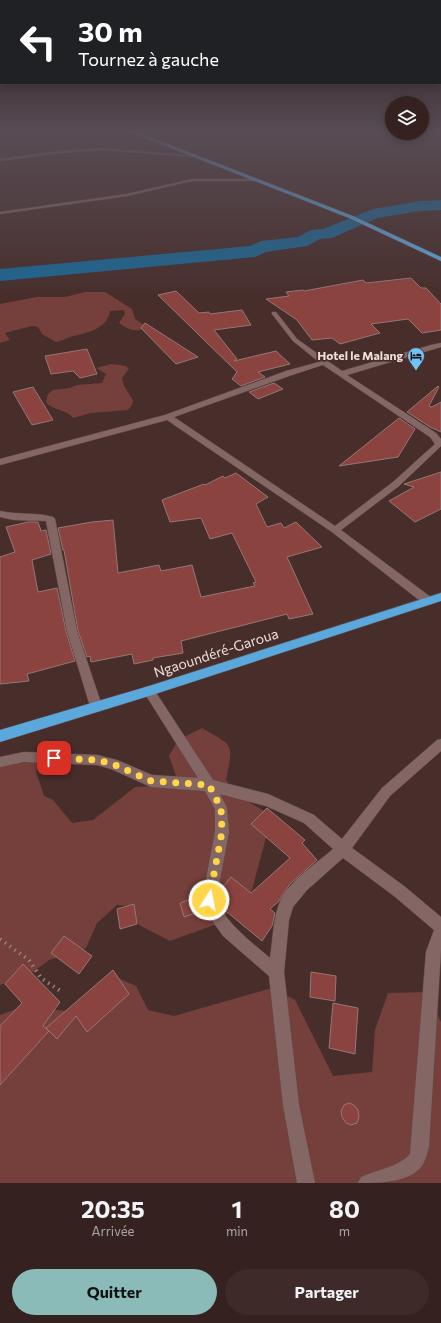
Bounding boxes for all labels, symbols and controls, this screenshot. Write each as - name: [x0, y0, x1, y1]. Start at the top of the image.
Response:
- text: 30 m: [78, 14, 143, 48]
- icon: left: [12, 16, 64, 68]
- text: Tournez à gauche: [78, 48, 219, 70]
- map controls: [385, 96, 429, 140]
- button: layers: [385, 96, 429, 140]
- hotel icon: Hotel le Malang: [406, 346, 426, 371]
- place label: Hotel le Malang: [317, 348, 403, 362]
- street label: Ngaoundéré-Garoua: [151, 624, 280, 681]
- pin: [37, 741, 71, 775]
- icon: arrive: [43, 747, 65, 769]
- position arrow: [188, 879, 230, 921]
- text: 20:35: [81, 1194, 145, 1223]
- text: 1: [232, 1194, 242, 1223]
- text: 80: [329, 1194, 360, 1223]
- text: Arrivée: [92, 1223, 134, 1239]
- text: min: [226, 1223, 248, 1239]
- text: m: [339, 1223, 350, 1239]
- button: Quitter: [12, 1269, 217, 1315]
- button: Partager: [225, 1269, 429, 1315]

